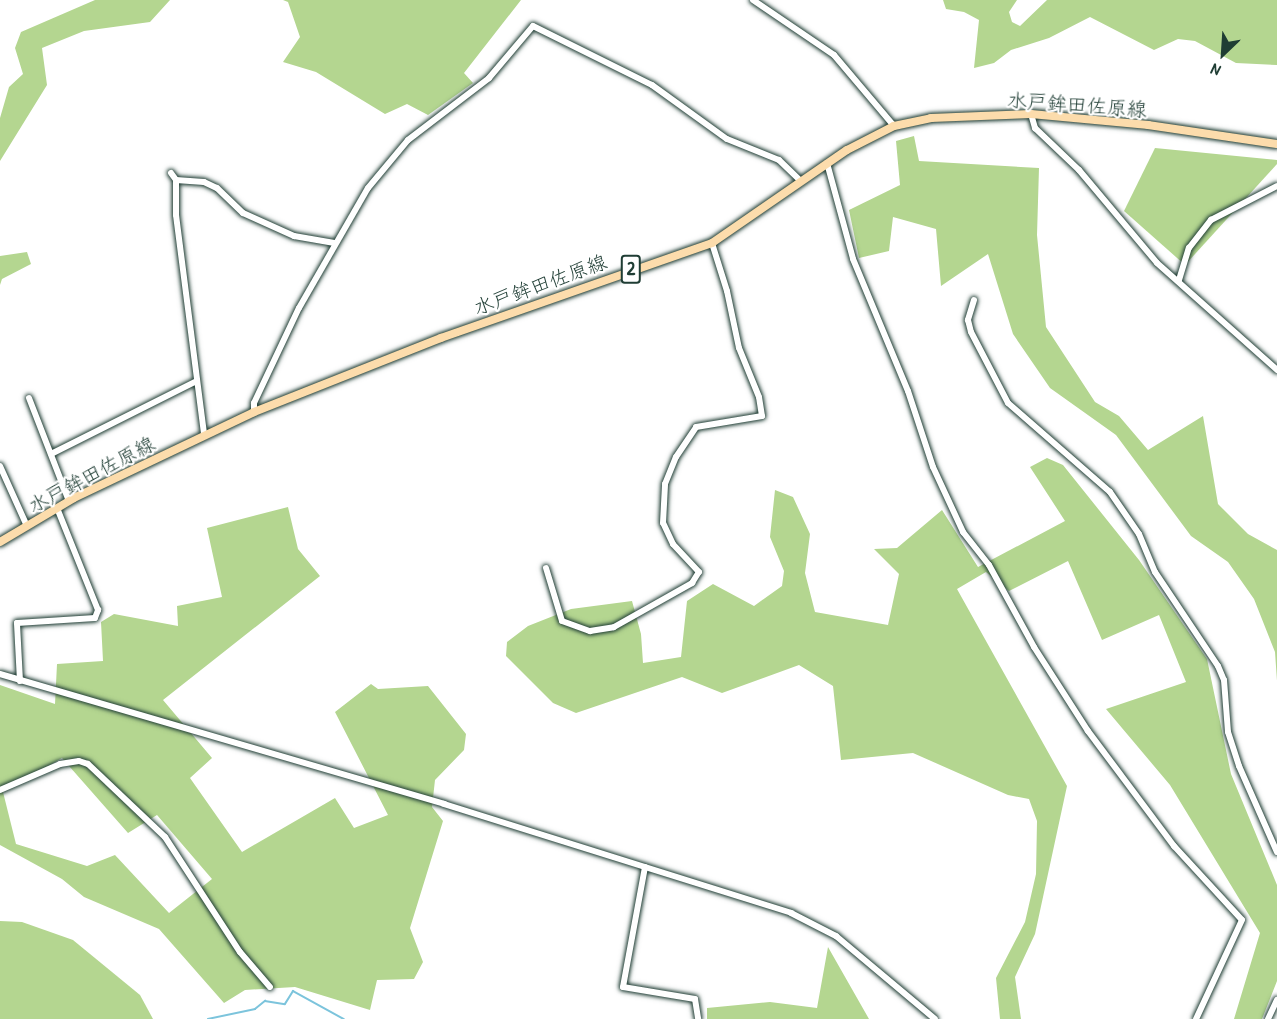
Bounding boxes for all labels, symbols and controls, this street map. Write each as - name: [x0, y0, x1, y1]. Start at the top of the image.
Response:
- north arrow: [1193, 24, 1253, 84]
- text: N: [1207, 59, 1224, 82]
- street label: 水戸鉾田佐原線: [1006, 87, 1148, 121]
- street label: 水戸鉾田佐原線: [470, 249, 610, 319]
- road number: 2: [620, 254, 642, 284]
- street label: 水戸鉾田佐原線: [24, 431, 158, 517]

